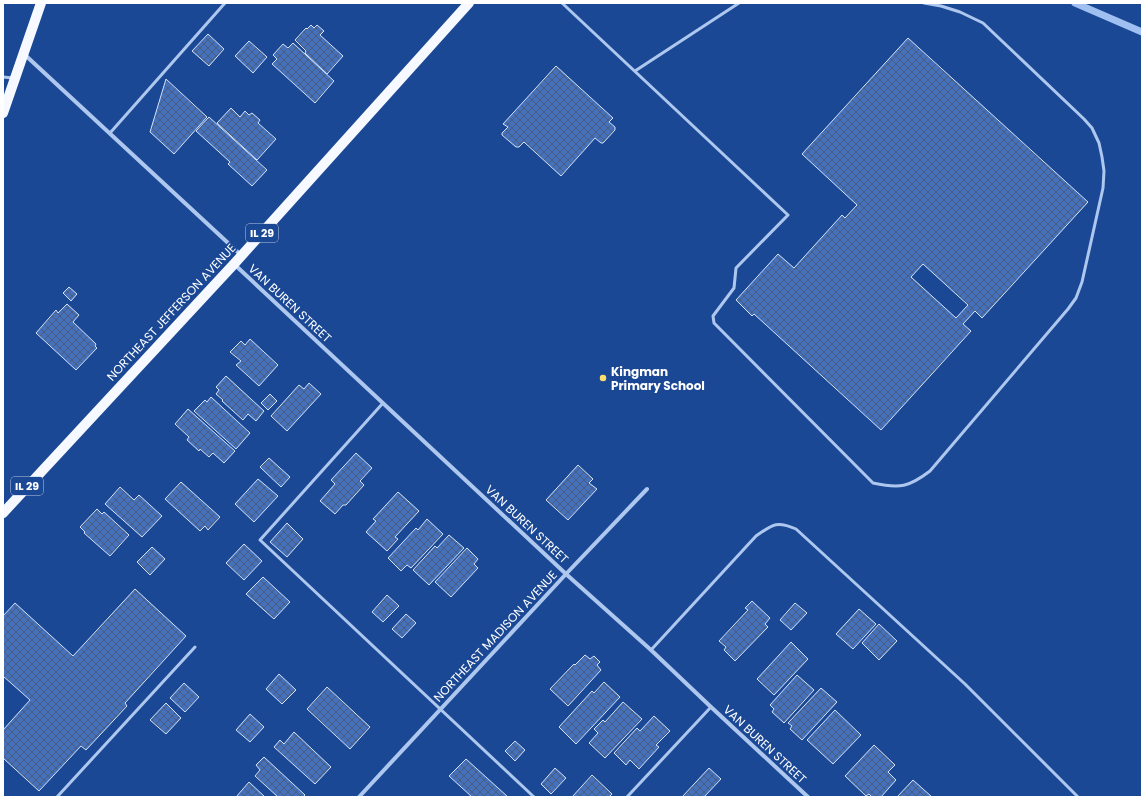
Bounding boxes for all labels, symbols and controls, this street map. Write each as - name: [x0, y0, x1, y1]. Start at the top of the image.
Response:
- road number: IL 29: [246, 224, 278, 242]
- street label: NORTHEAST JEFFERSON AVENUE: [103, 240, 239, 384]
- street label: VAN BUREN STREET: [245, 260, 336, 346]
- place label: Kingman Primary School: [611, 363, 705, 394]
- marker: Kingman Primary School: [598, 373, 608, 383]
- road number: IL 29: [11, 477, 43, 495]
- street label: VAN BUREN STREET: [482, 481, 573, 567]
- street label: NORTHEAST MADISON AVENUE: [429, 567, 561, 705]
- street label: VAN BUREN STREET: [720, 701, 811, 787]

